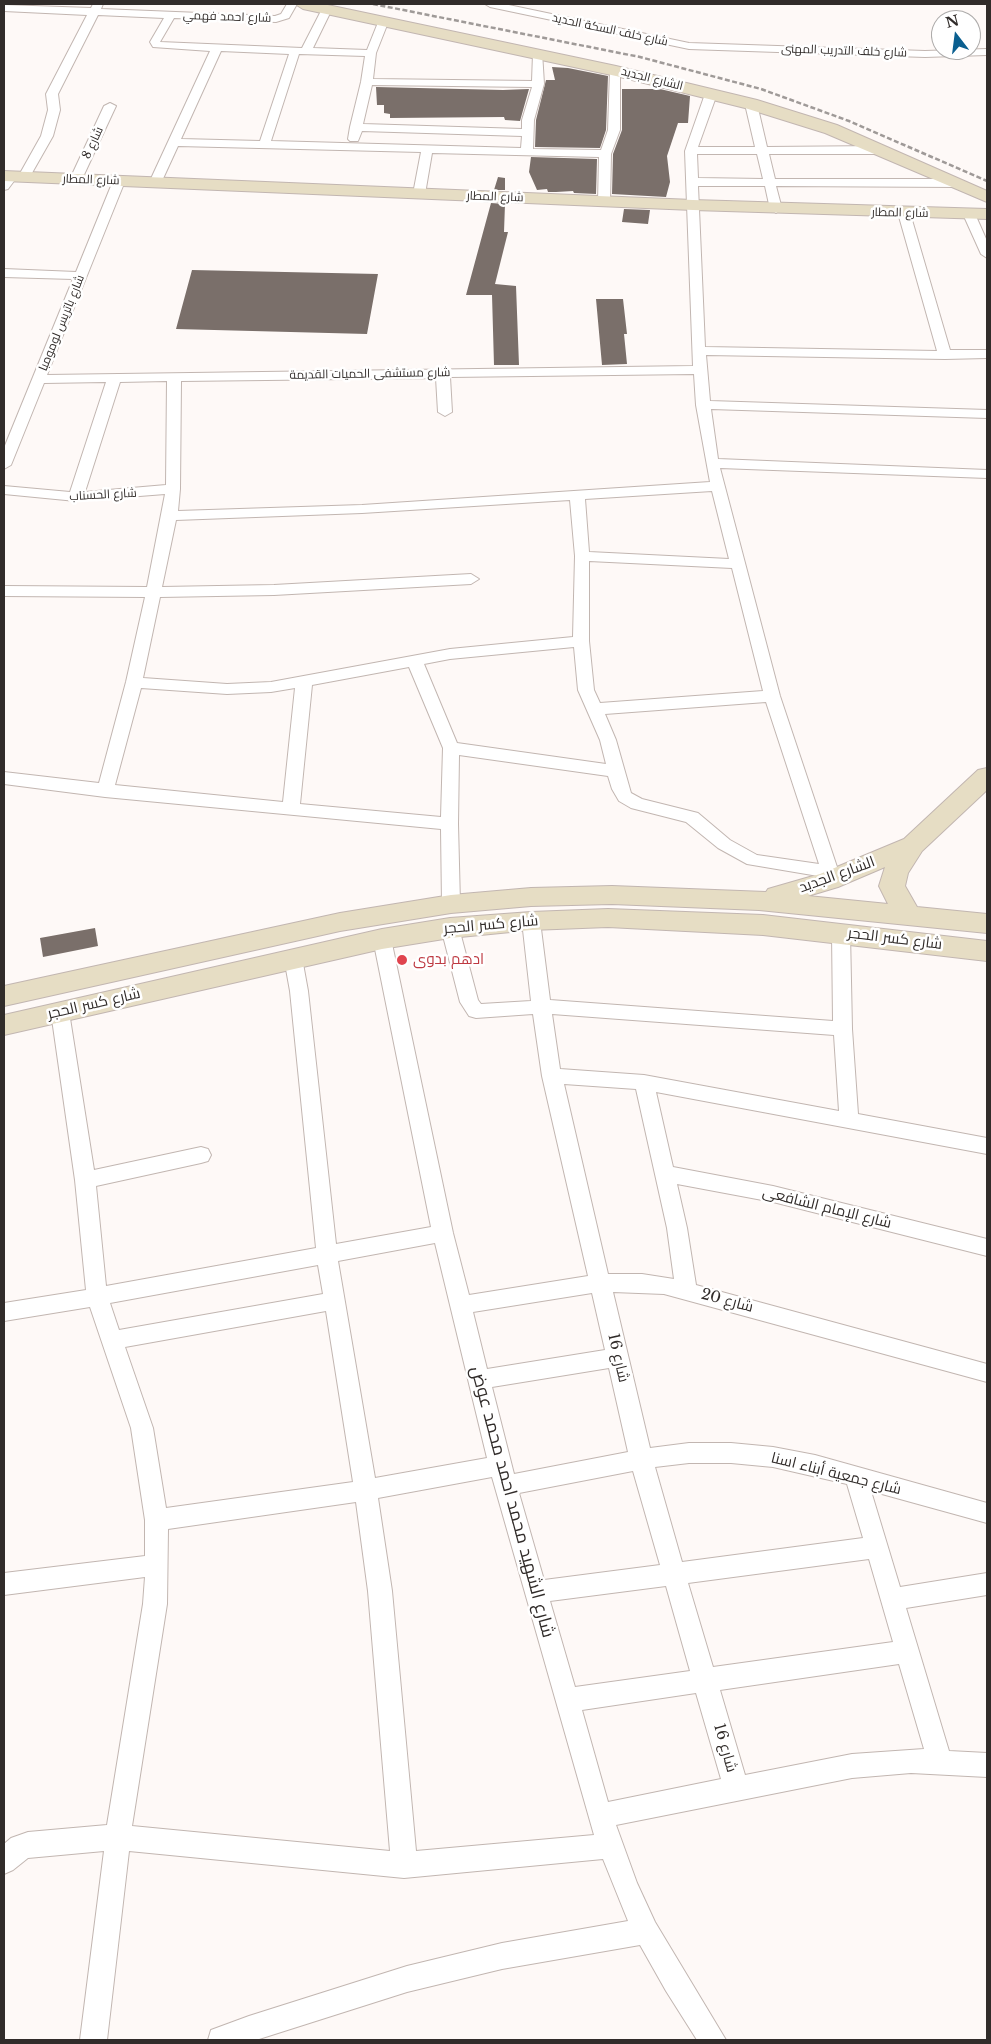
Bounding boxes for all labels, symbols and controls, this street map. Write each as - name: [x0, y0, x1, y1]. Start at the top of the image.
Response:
- street label: شارع احمد فهمي: [183, 8, 271, 26]
- north arrow: [931, 10, 981, 60]
- street label: شارع خلف السكة الحديد: [551, 11, 669, 49]
- text: N: [944, 11, 961, 32]
- street label: شارع خلف التدريب المهنى: [781, 42, 907, 60]
- street label: الشارع الجديد: [619, 64, 685, 94]
- street label: شارع 8: [79, 125, 107, 161]
- street label: شارع المطار: [62, 172, 120, 188]
- street label: شارع المطار: [466, 189, 524, 205]
- street label: شارع المطار: [871, 205, 929, 221]
- street label: شارع باتريس لومومبا: [36, 273, 88, 373]
- street label: شارع مستشفى الحميات القديمة: [289, 365, 451, 383]
- street label: شارع الحسناب: [69, 486, 137, 504]
- street label: الشارع الجديد: [797, 853, 877, 897]
- street label: شارع كسر الحجر: [443, 912, 539, 938]
- street label: شارع كسر الحجر: [847, 924, 943, 954]
- place label: ادهم بدوى: [413, 951, 484, 969]
- marker: ادهم بدوى: [395, 953, 409, 967]
- street label: شارع كسر الحجر: [46, 985, 142, 1023]
- street label: شارع الإمام الشافعى: [761, 1183, 893, 1233]
- street label: شارع 20: [699, 1285, 755, 1317]
- street label: شارع 16: [604, 1332, 632, 1384]
- street label: شارع الشهيد محمد احمد محمد عوض: [465, 1364, 559, 1640]
- street label: شارع جمعية أبناء اسنا: [769, 1449, 903, 1499]
- street label: شارع 16: [709, 1722, 741, 1774]

